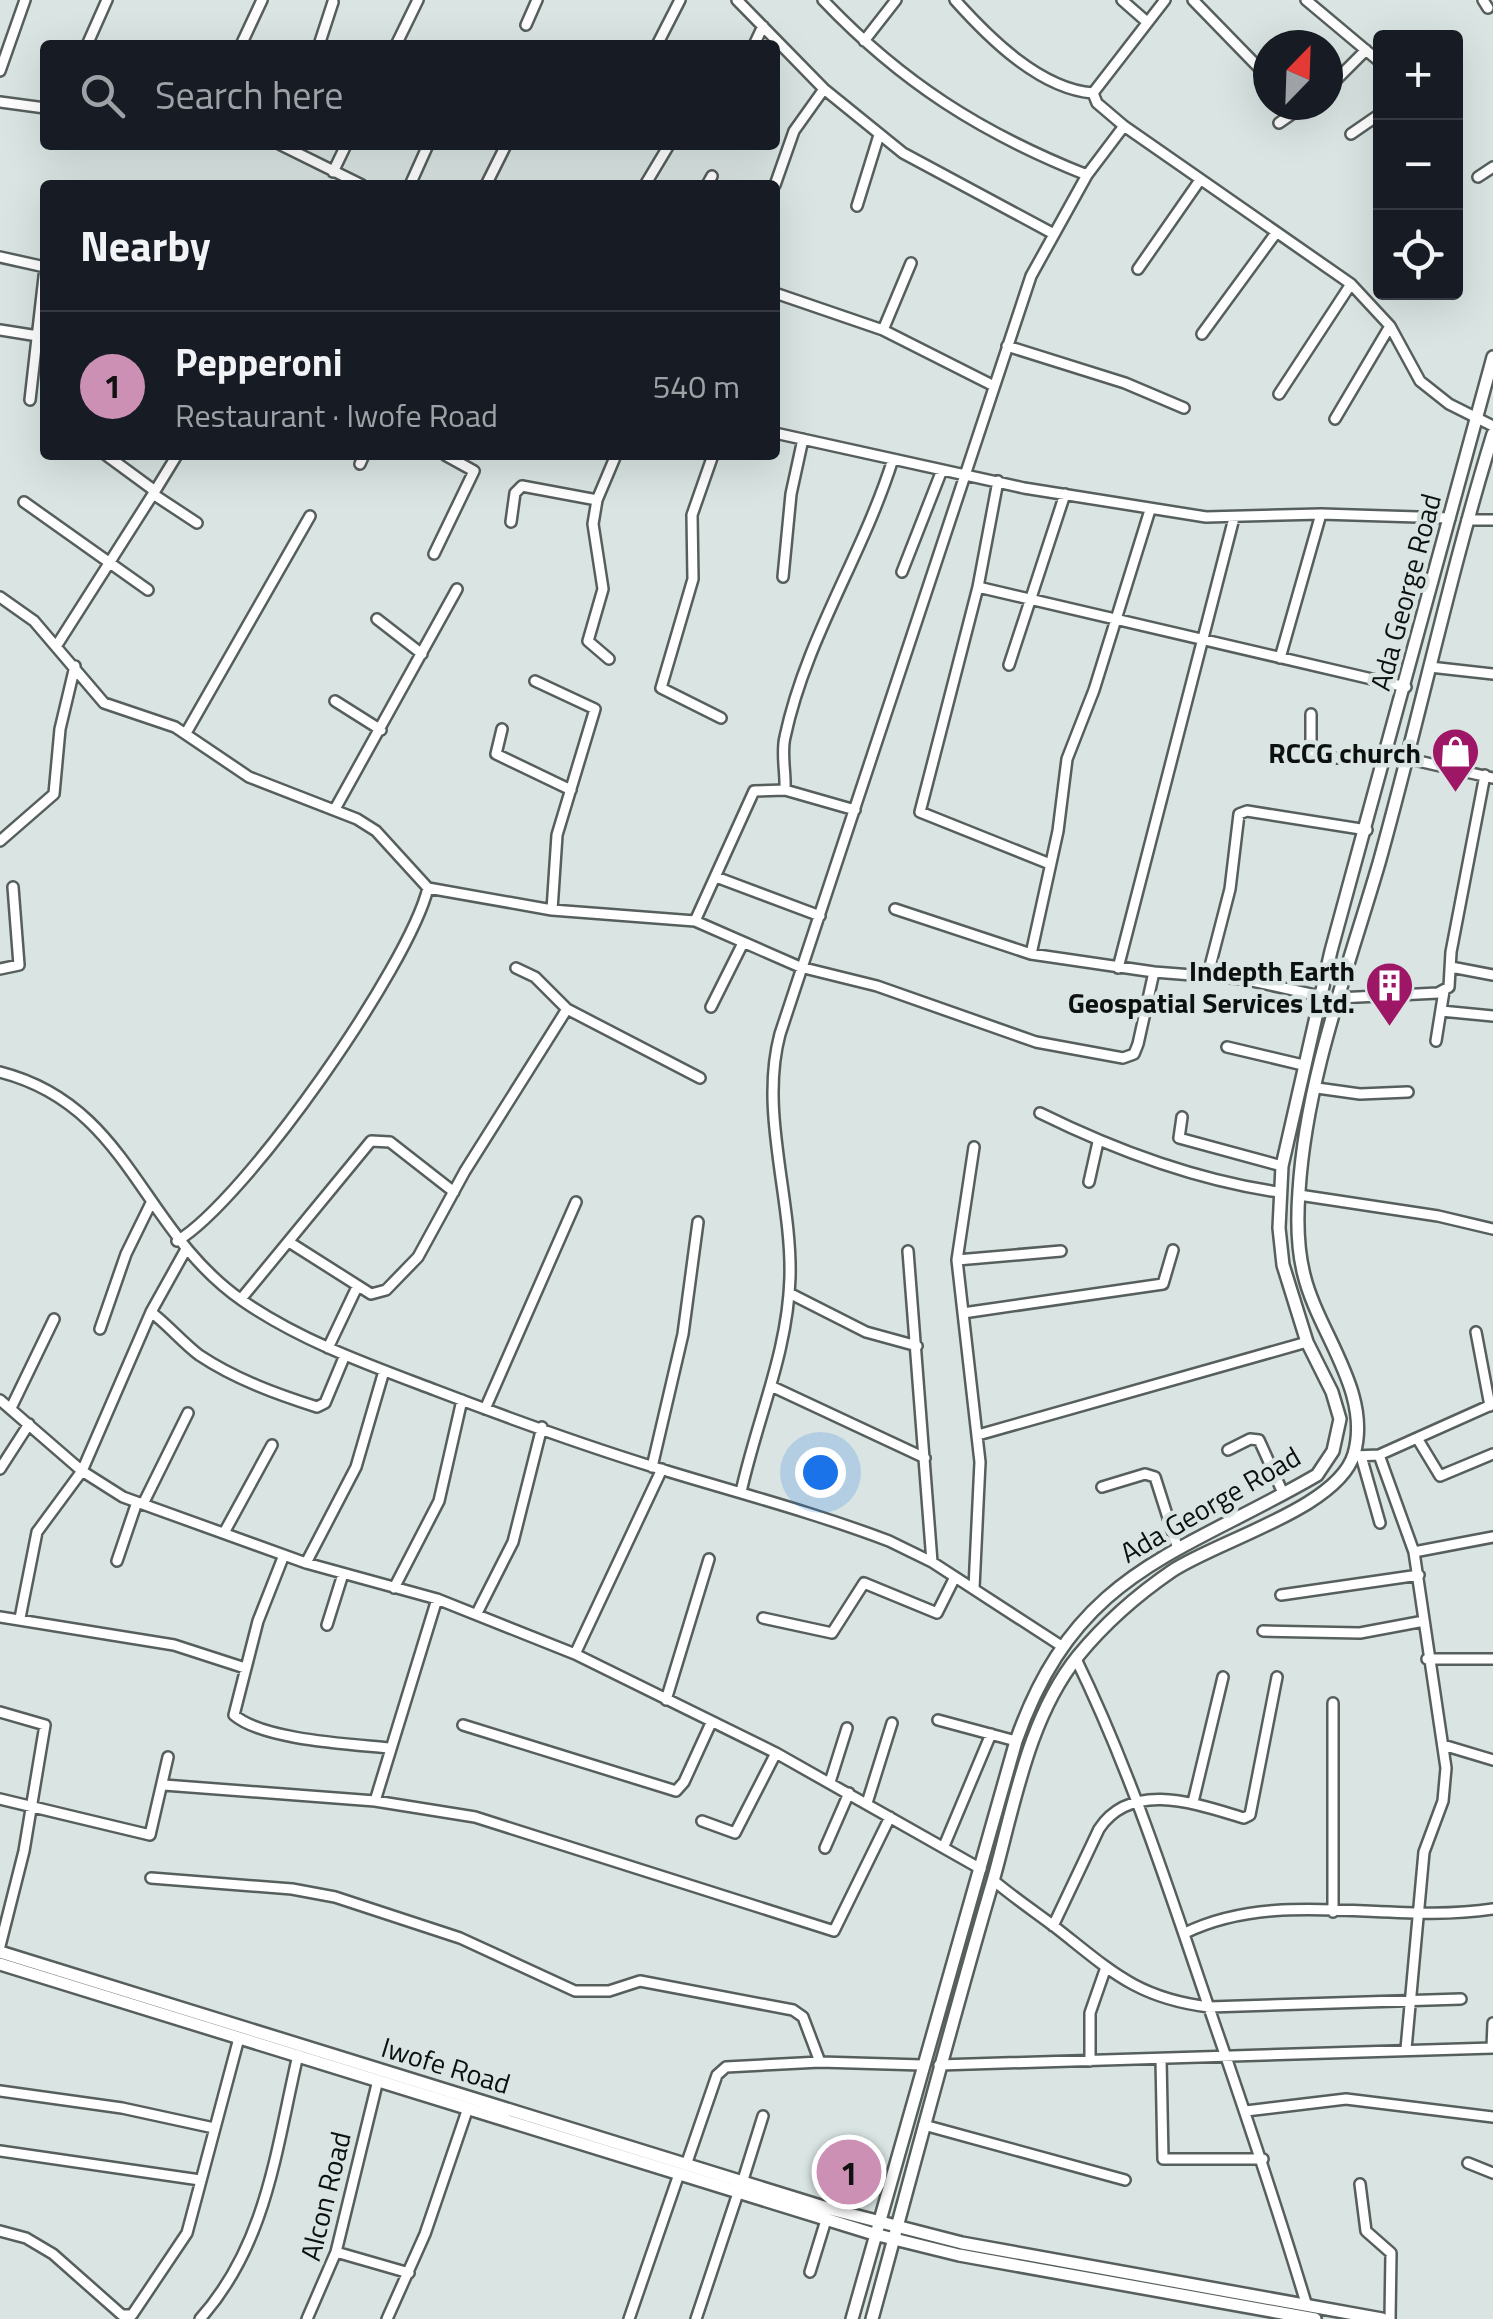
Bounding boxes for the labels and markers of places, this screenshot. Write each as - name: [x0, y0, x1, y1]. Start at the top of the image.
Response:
- shop icon: RCCG church: [1430, 726, 1482, 794]
- place label: RCCG church: [1268, 731, 1421, 774]
- place label: Indepth Earth Geospatial Services Ltd.: [1068, 949, 1355, 1024]
- building icon: Indepth Earth Geospatial Services Ltd.: [1364, 960, 1416, 1028]
- pin: 1: [816, 2134, 882, 2210]

